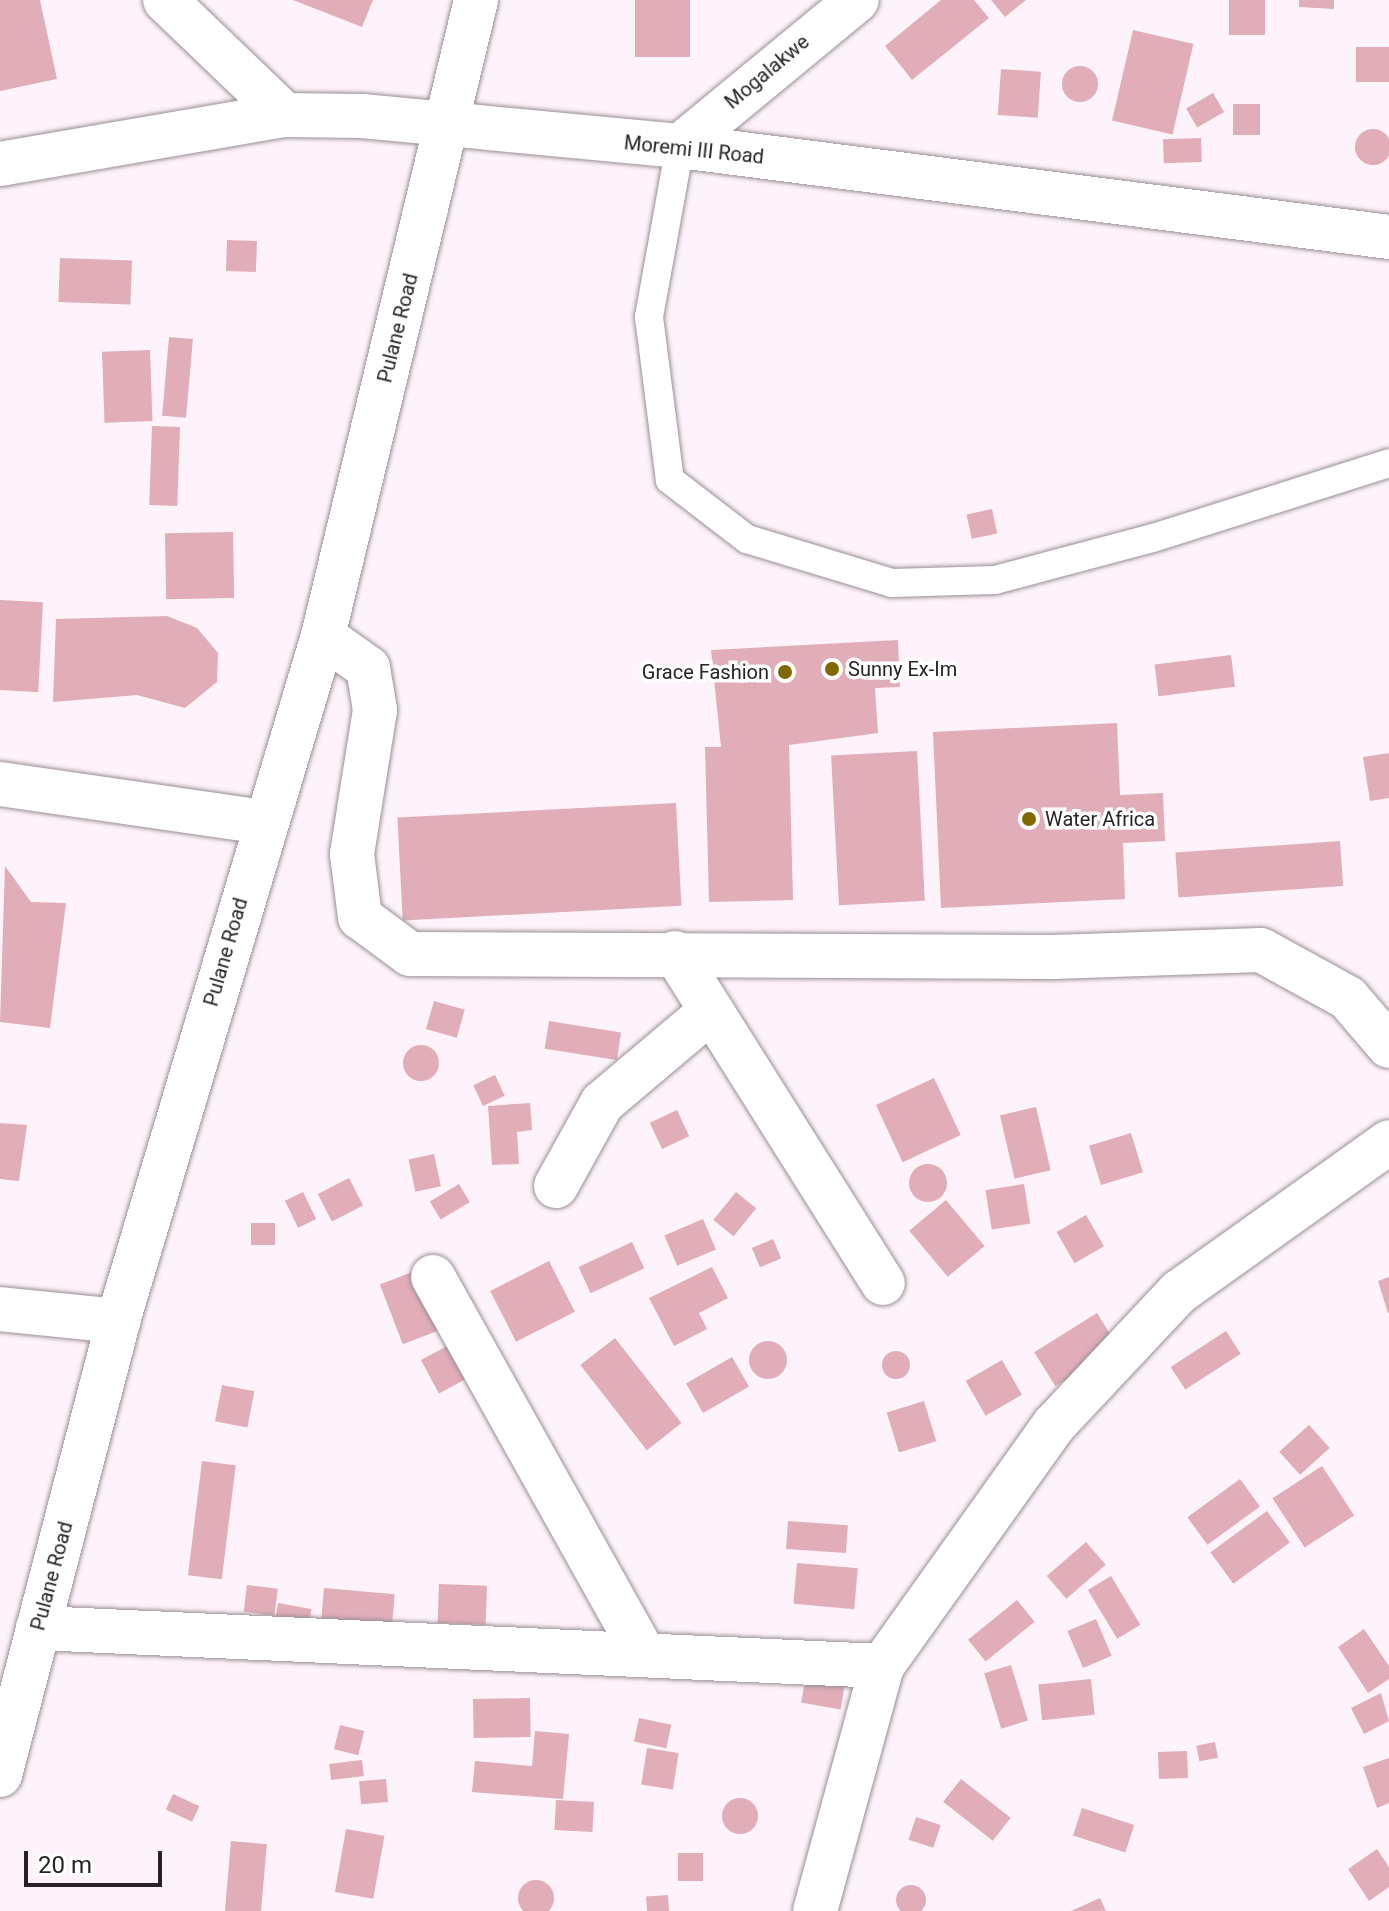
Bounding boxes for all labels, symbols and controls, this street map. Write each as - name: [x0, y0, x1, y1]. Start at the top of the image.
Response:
- street label: Mogalakwe: [720, 30, 814, 114]
- street label: Moremi III Road: [623, 131, 765, 169]
- street label: Pulane Road: [373, 271, 423, 385]
- place label: Sunny Ex-Im: [848, 657, 957, 681]
- place label: Grace Fashion: [642, 660, 769, 684]
- marker: Sunny Ex-Im: [823, 660, 841, 678]
- marker: Grace Fashion: [776, 663, 794, 681]
- place label: Water Africa: [1045, 807, 1155, 831]
- marker: Water Africa: [1020, 810, 1038, 828]
- street label: Pulane Road: [199, 895, 253, 1009]
- street label: Pulane Road: [26, 1519, 78, 1633]
- scale bar: [28, 1835, 166, 1885]
- text: 20 m: [38, 1851, 92, 1879]

